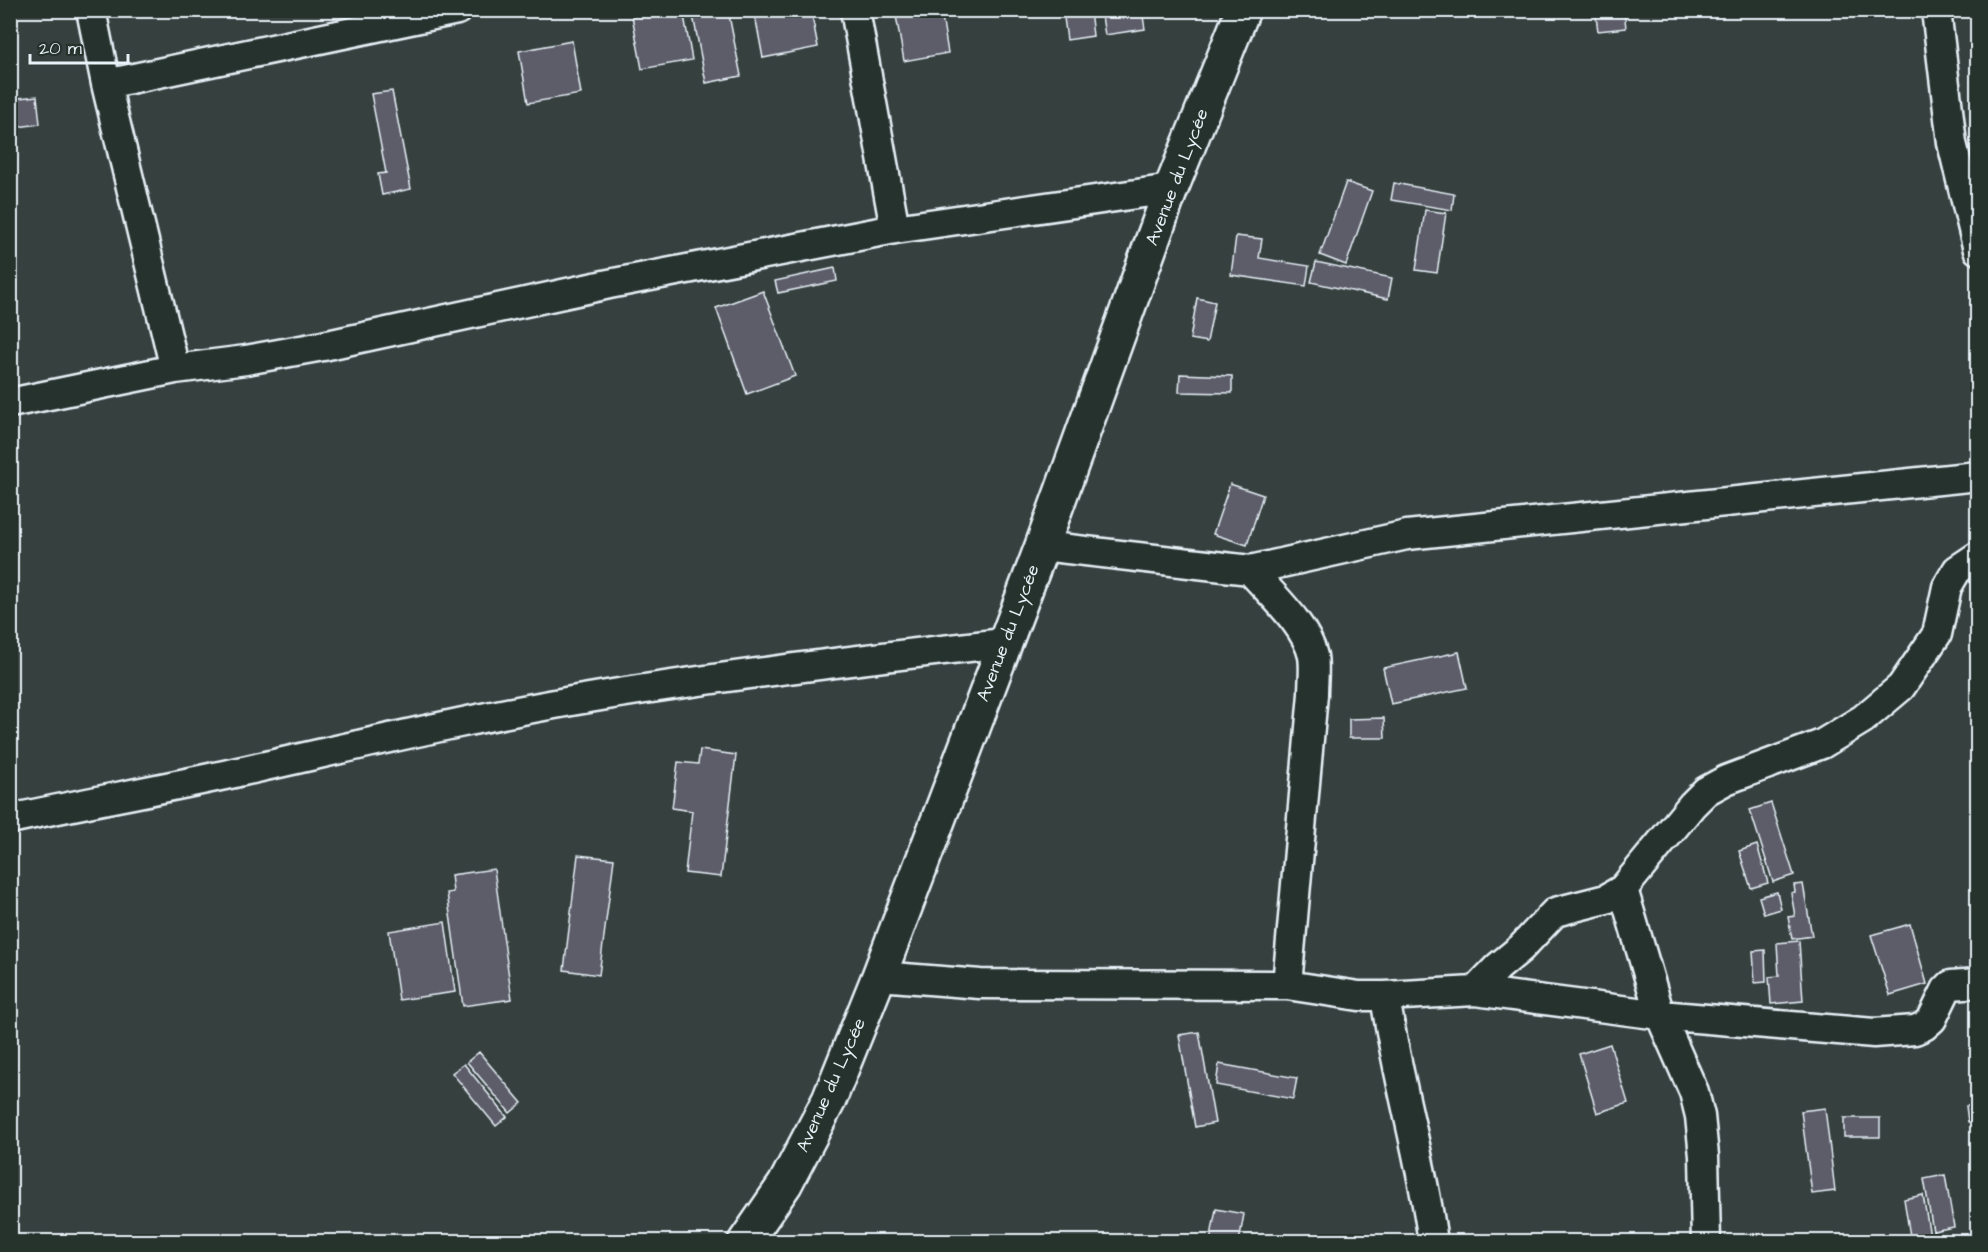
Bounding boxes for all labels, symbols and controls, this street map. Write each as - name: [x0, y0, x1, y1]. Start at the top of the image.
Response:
- scale bar: [30, 27, 128, 65]
- text: 20 m: [39, 36, 82, 61]
- street label: Avenue du Lycée: [1139, 105, 1216, 249]
- street label: Avenue du Lycée: [970, 561, 1047, 705]
- street label: Avenue du Lycée: [790, 1014, 873, 1156]

